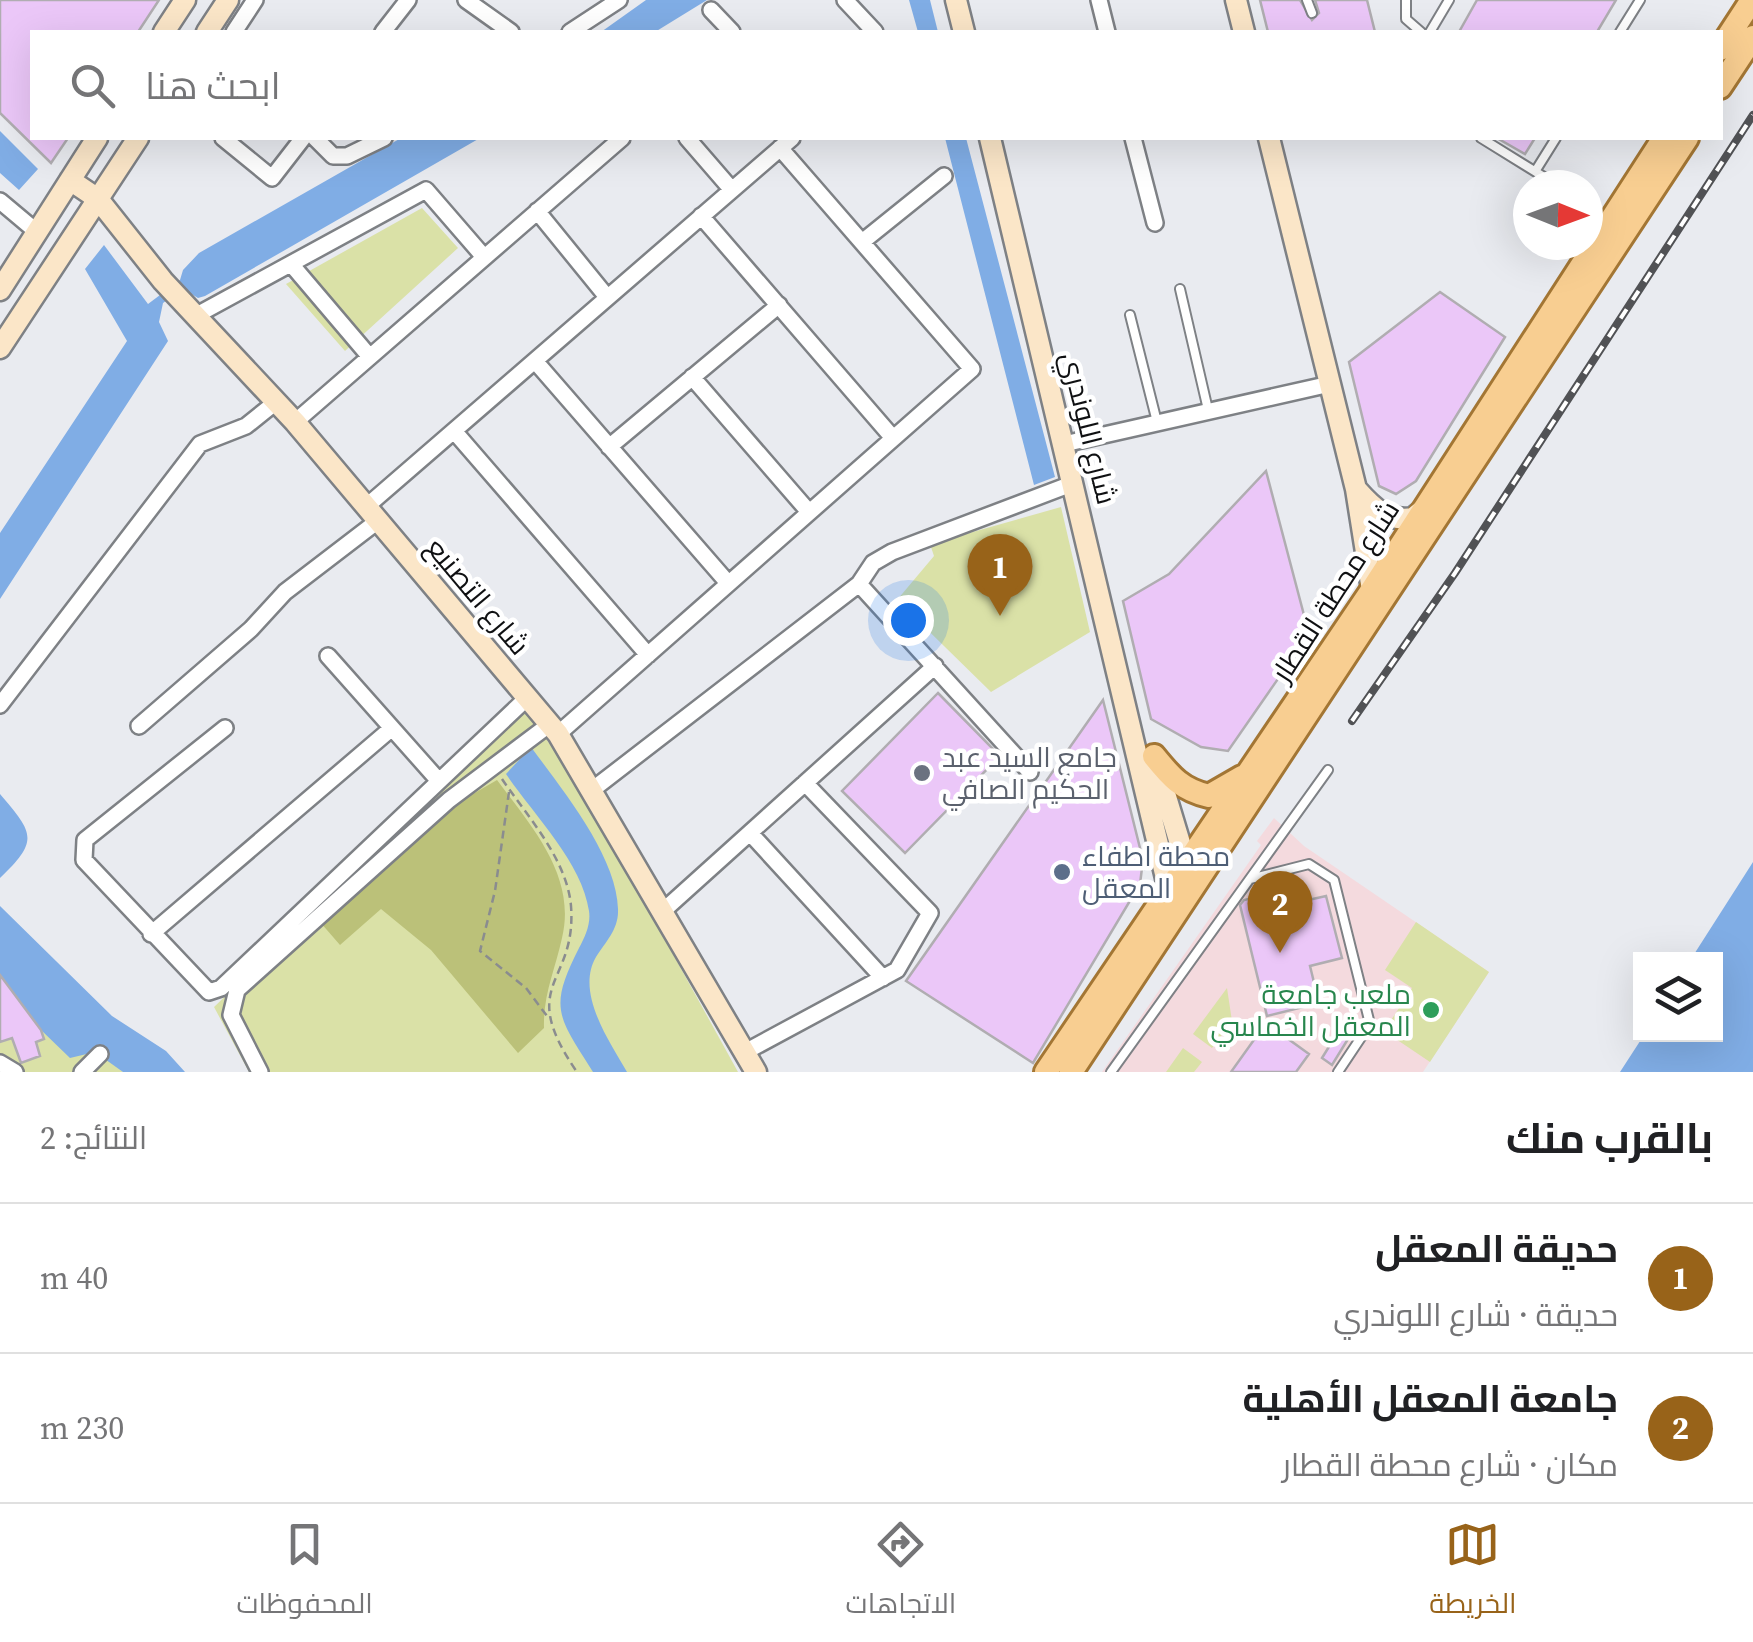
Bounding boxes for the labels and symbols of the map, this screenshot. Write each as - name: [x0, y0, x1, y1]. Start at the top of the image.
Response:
- north arrow: [1513, 170, 1603, 260]
- street label: شارع اللوندري: [1049, 348, 1126, 509]
- street label: شارع محطة القطار: [1261, 493, 1408, 691]
- street label: شارع التصنيع: [418, 529, 538, 663]
- pin: 1: [968, 534, 1032, 616]
- your location: [883, 595, 934, 646]
- place label: جامع السيد عبد الحكيم الصافي: [942, 738, 1117, 811]
- marker: جامع السيد عبد الحكيم الصافي: [911, 762, 933, 784]
- place label: محطة اطفاء المعقل: [1082, 837, 1230, 907]
- marker: محطة اطفاء المعقل: [1051, 861, 1073, 883]
- pin: 2: [1248, 870, 1312, 953]
- place label: ملعب جامعة المعقل الخماسي: [1211, 975, 1411, 1047]
- marker: ملعب جامعة المعقل الخماسي: [1420, 999, 1442, 1021]

